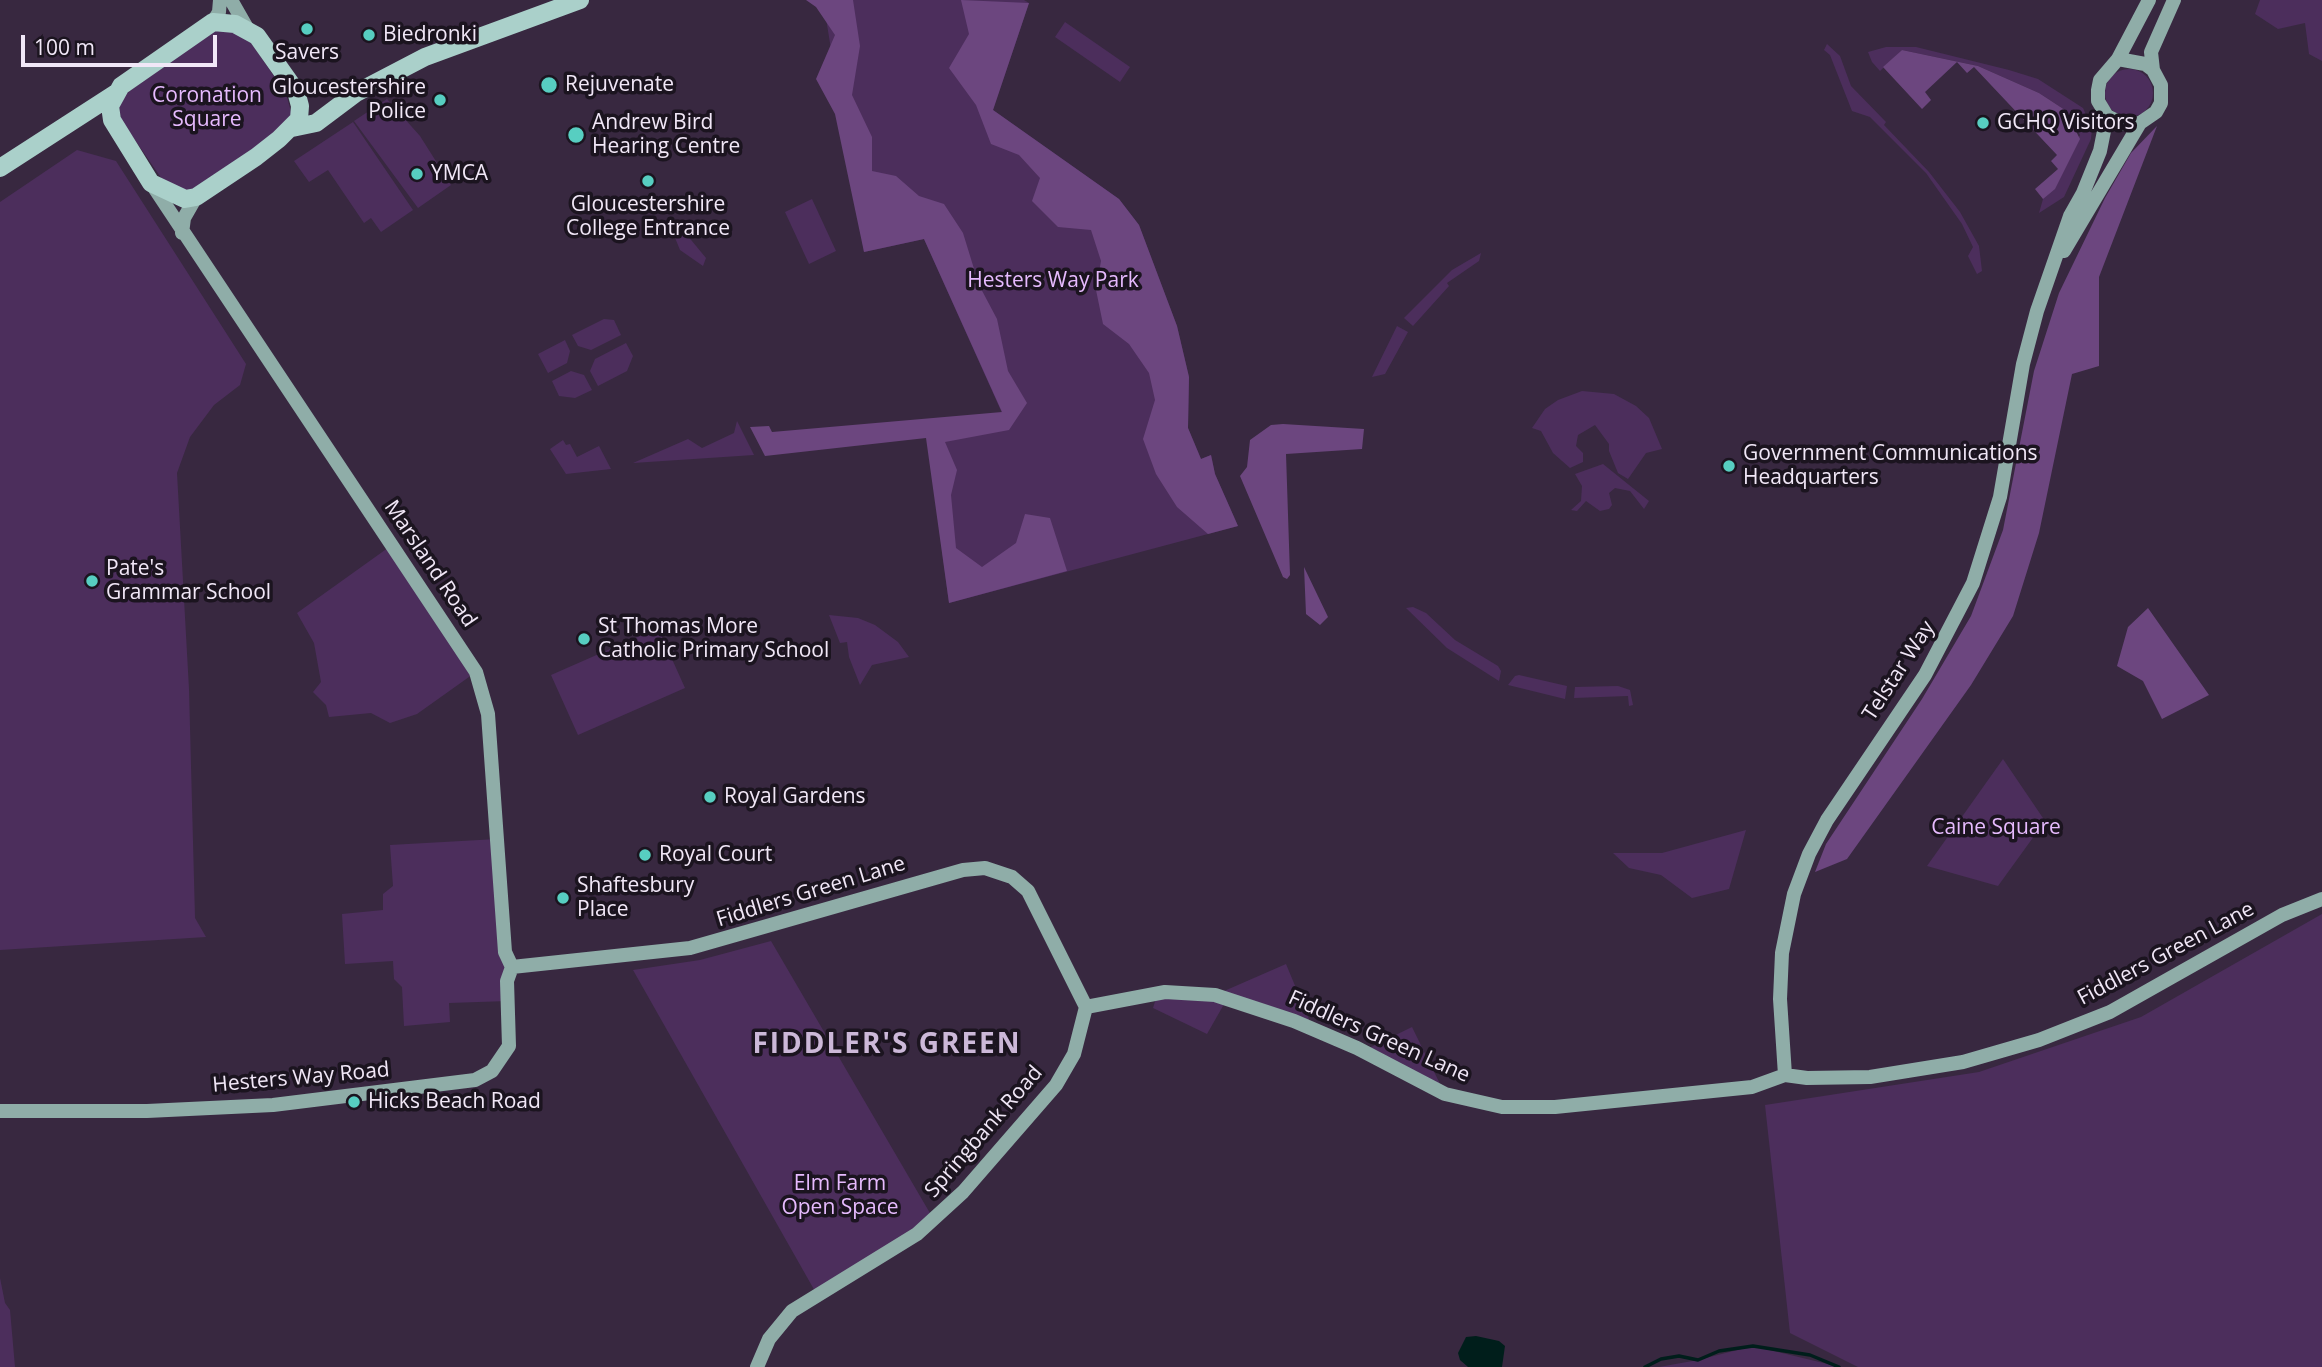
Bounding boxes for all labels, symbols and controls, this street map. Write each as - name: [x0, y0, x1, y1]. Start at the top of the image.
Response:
- scale bar: [24, 21, 220, 65]
- marker: Savers: [299, 21, 315, 37]
- place label: Biedronki: [383, 22, 477, 48]
- marker: Biedronki: [361, 27, 377, 43]
- text: 100 m: [34, 33, 95, 61]
- place label: Savers: [275, 40, 339, 66]
- place label: Rejuvenate: [565, 72, 674, 98]
- place label: Gloucestershire Police: [272, 75, 426, 125]
- marker: Rejuvenate: [539, 75, 559, 95]
- park label: Coronation Square: [152, 83, 262, 133]
- marker: Gloucestershire Police: [432, 92, 448, 108]
- place label: Andrew Bird Hearing Centre: [592, 110, 740, 160]
- place label: GCHQ Visitors: [1997, 110, 2135, 136]
- marker: GCHQ Visitors: [1975, 115, 1991, 131]
- marker: Andrew Bird Hearing Centre: [566, 125, 586, 145]
- place label: YMCA: [431, 161, 488, 187]
- marker: YMCA: [409, 166, 425, 182]
- marker: Gloucestershire College Entrance: [640, 173, 656, 189]
- place label: Gloucestershire College Entrance: [566, 192, 730, 242]
- park label: Hesters Way Park: [967, 268, 1139, 294]
- place label: Government Communications Headquarters: [1743, 441, 2038, 491]
- marker: Government Communications Headquarters: [1721, 458, 1737, 474]
- street label: Marsland Road: [378, 496, 482, 632]
- place label: Pate's Grammar School: [106, 556, 271, 606]
- marker: Pate's Grammar School: [84, 573, 100, 589]
- place label: St Thomas More Catholic Primary School: [598, 614, 829, 664]
- street label: Telstar Way: [1858, 617, 1940, 725]
- marker: St Thomas More Catholic Primary School: [576, 631, 592, 647]
- place label: Royal Gardens: [724, 784, 866, 810]
- marker: Royal Gardens: [702, 789, 718, 805]
- park label: Caine Square: [1931, 815, 2061, 841]
- place label: Royal Court: [659, 842, 772, 868]
- marker: Royal Court: [637, 847, 653, 863]
- street label: Fiddlers Green Lane: [714, 851, 908, 933]
- place label: Shaftesbury Place: [577, 873, 694, 923]
- marker: Shaftesbury Place: [555, 890, 571, 906]
- street label: Fiddlers Green Lane: [2074, 897, 2258, 1011]
- street label: Fiddlers Green Lane: [1284, 986, 1474, 1088]
- district label: FIDDLER'S GREEN: [754, 1028, 1020, 1062]
- street label: Hesters Way Road: [211, 1058, 391, 1098]
- street label: Springbank Road: [920, 1061, 1048, 1203]
- place label: Hicks Beach Road: [368, 1089, 541, 1115]
- marker: Hicks Beach Road: [346, 1094, 362, 1110]
- park label: Elm Farm Open Space: [781, 1171, 899, 1221]

